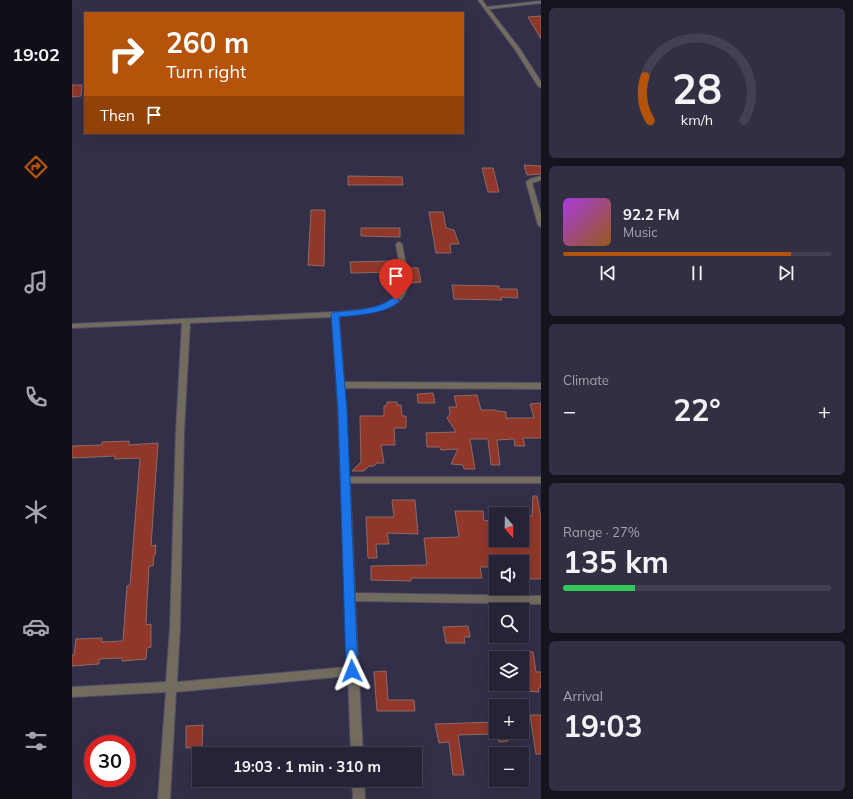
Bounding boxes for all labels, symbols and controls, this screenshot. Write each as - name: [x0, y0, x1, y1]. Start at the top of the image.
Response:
- text: 260 m: [166, 25, 249, 60]
- icon: right: [100, 28, 152, 80]
- text: 19:02: [12, 43, 60, 66]
- text: Turn right: [166, 60, 246, 83]
- text: 28: [672, 62, 722, 114]
- icon: arrive: [143, 104, 165, 126]
- text: Then: [100, 106, 135, 125]
- text: km/h: [681, 111, 713, 129]
- icon: directions: [22, 153, 50, 181]
- text: 92.2 FM: [623, 205, 679, 224]
- text: Music: [623, 224, 658, 240]
- pin: [379, 259, 413, 300]
- icon: previous: [597, 262, 619, 284]
- icon: pause: [686, 262, 708, 284]
- icon: next: [775, 262, 797, 284]
- icon: arrive: [385, 265, 407, 287]
- icon: music: [22, 268, 50, 296]
- text: Climate: [563, 372, 609, 388]
- icon: phone: [22, 383, 50, 411]
- text: 22°: [673, 391, 721, 429]
- text: −: [563, 397, 576, 425]
- text: +: [818, 397, 831, 425]
- icon: climate: [22, 498, 50, 526]
- north arrow: [489, 507, 529, 547]
- map controls: [489, 507, 529, 787]
- text: Range · 27%: [563, 524, 640, 540]
- text: 135 km: [563, 543, 669, 581]
- button: sound: [489, 555, 529, 595]
- button: search: [489, 603, 529, 643]
- icon: car: [22, 613, 50, 641]
- position arrow: [331, 650, 373, 692]
- button: layers: [489, 651, 529, 691]
- text: Arrival: [563, 688, 603, 704]
- button: +: [489, 699, 529, 739]
- text: 19:03: [563, 707, 642, 745]
- icon: filters: [22, 727, 50, 755]
- speed limit sign: 30: [84, 735, 136, 787]
- button: −: [489, 747, 529, 787]
- text: 19:03 · 1 min · 310 m: [233, 757, 381, 776]

